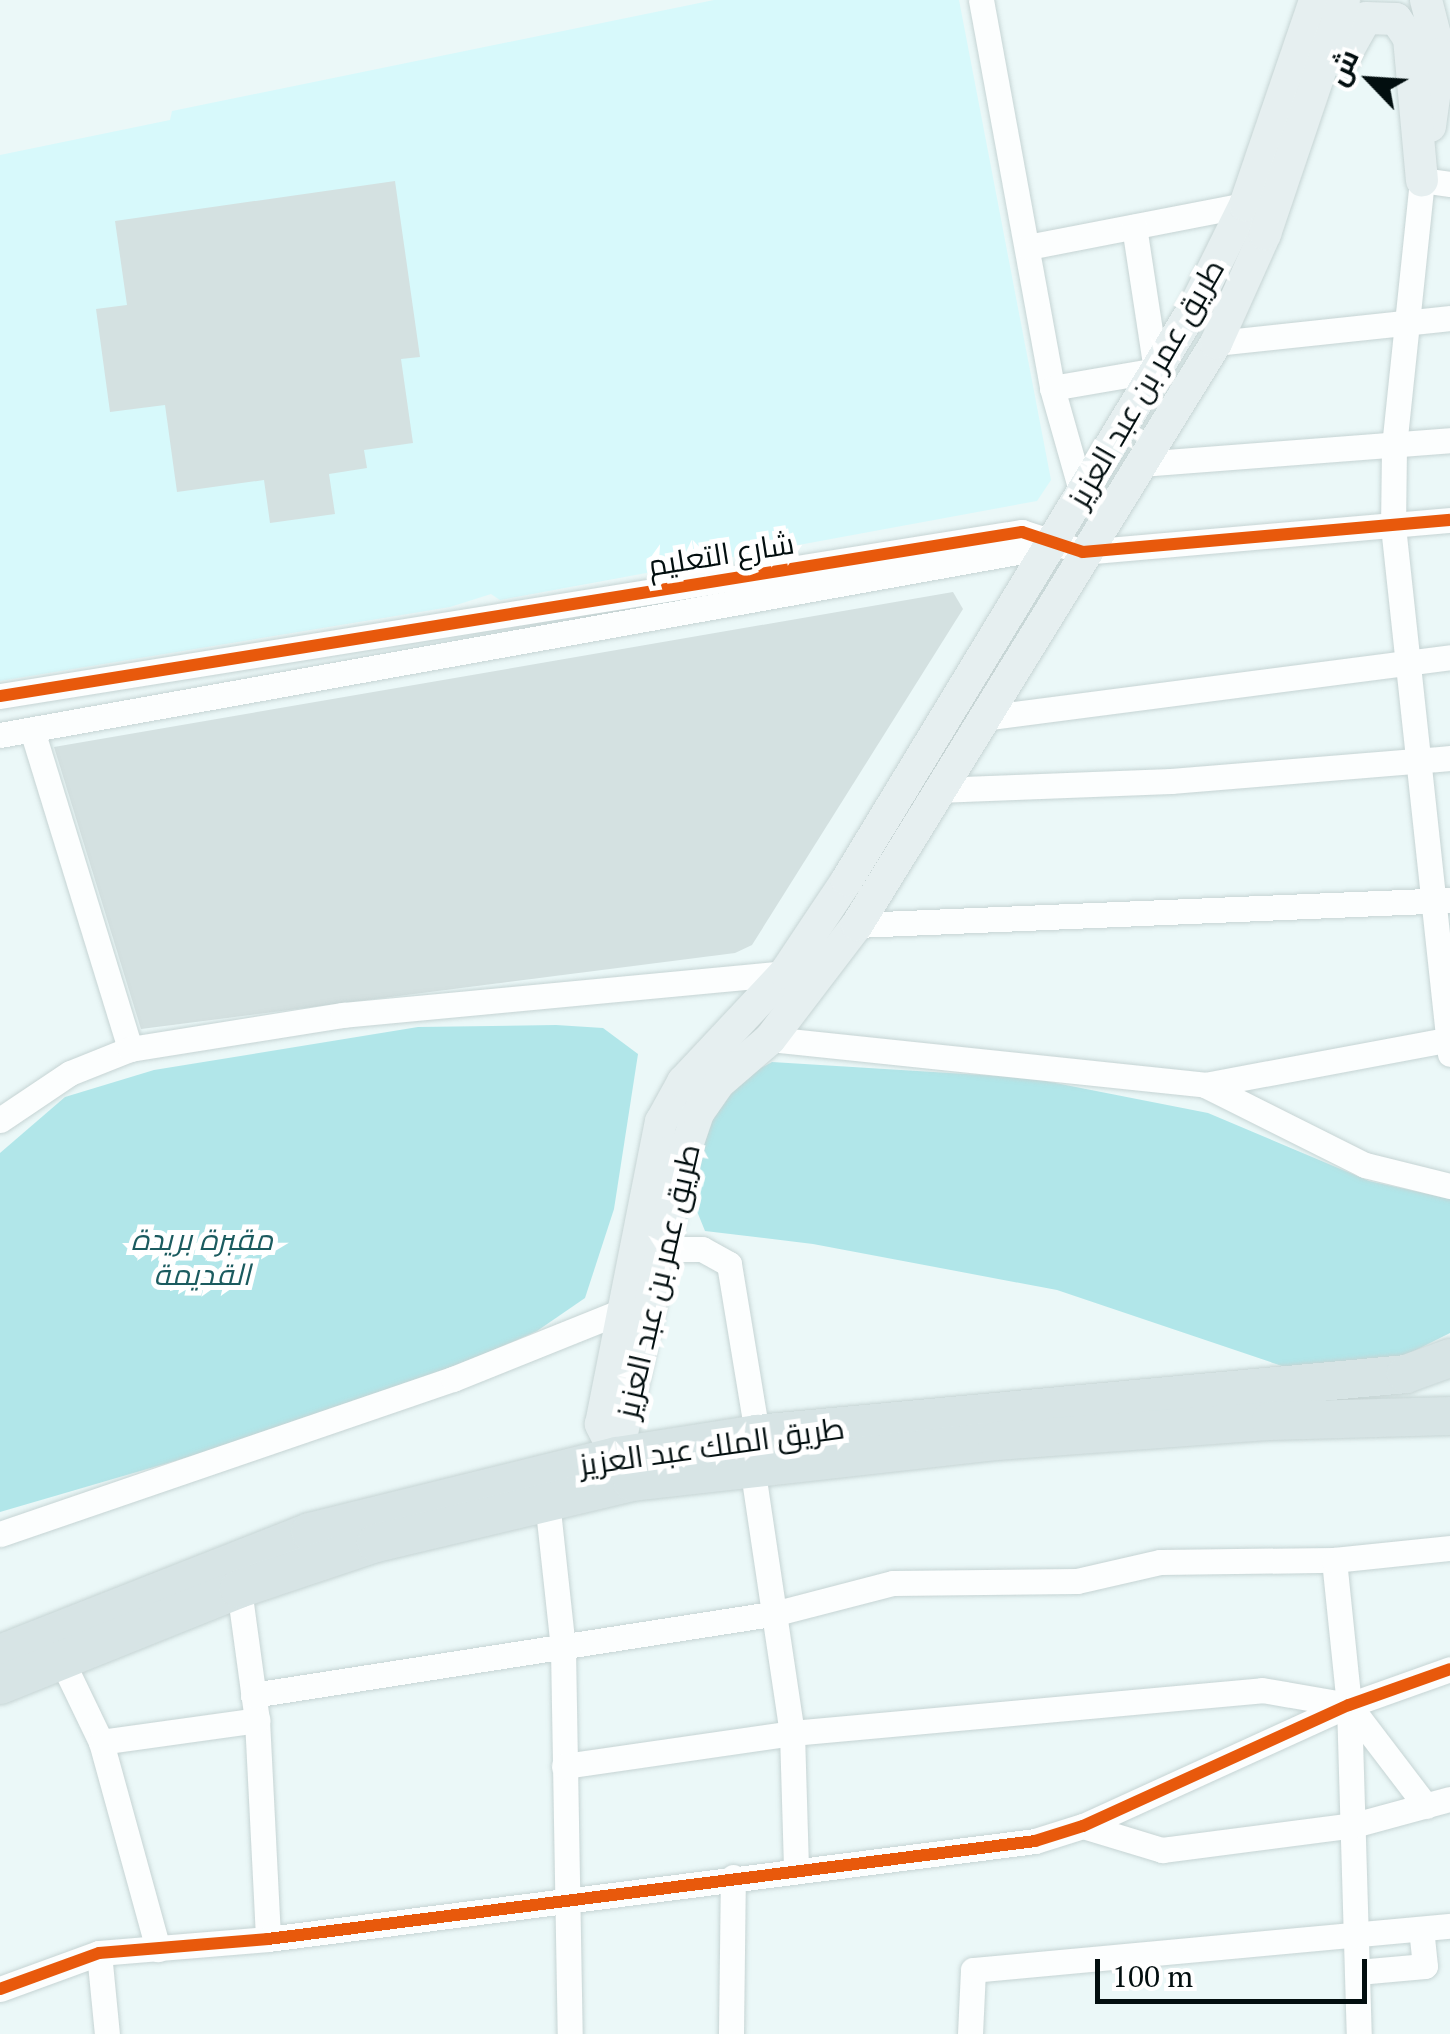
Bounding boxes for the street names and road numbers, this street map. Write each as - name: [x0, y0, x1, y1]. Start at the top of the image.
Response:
- street label: طريق عمر بن عبد العزيز: [1060, 253, 1232, 513]
- street label: شارع التعليم: [645, 525, 797, 583]
- street label: طريق عمر بن عبد العزيز: [609, 1140, 707, 1422]
- street label: طريق الملك عبد العزيز: [577, 1410, 847, 1482]

